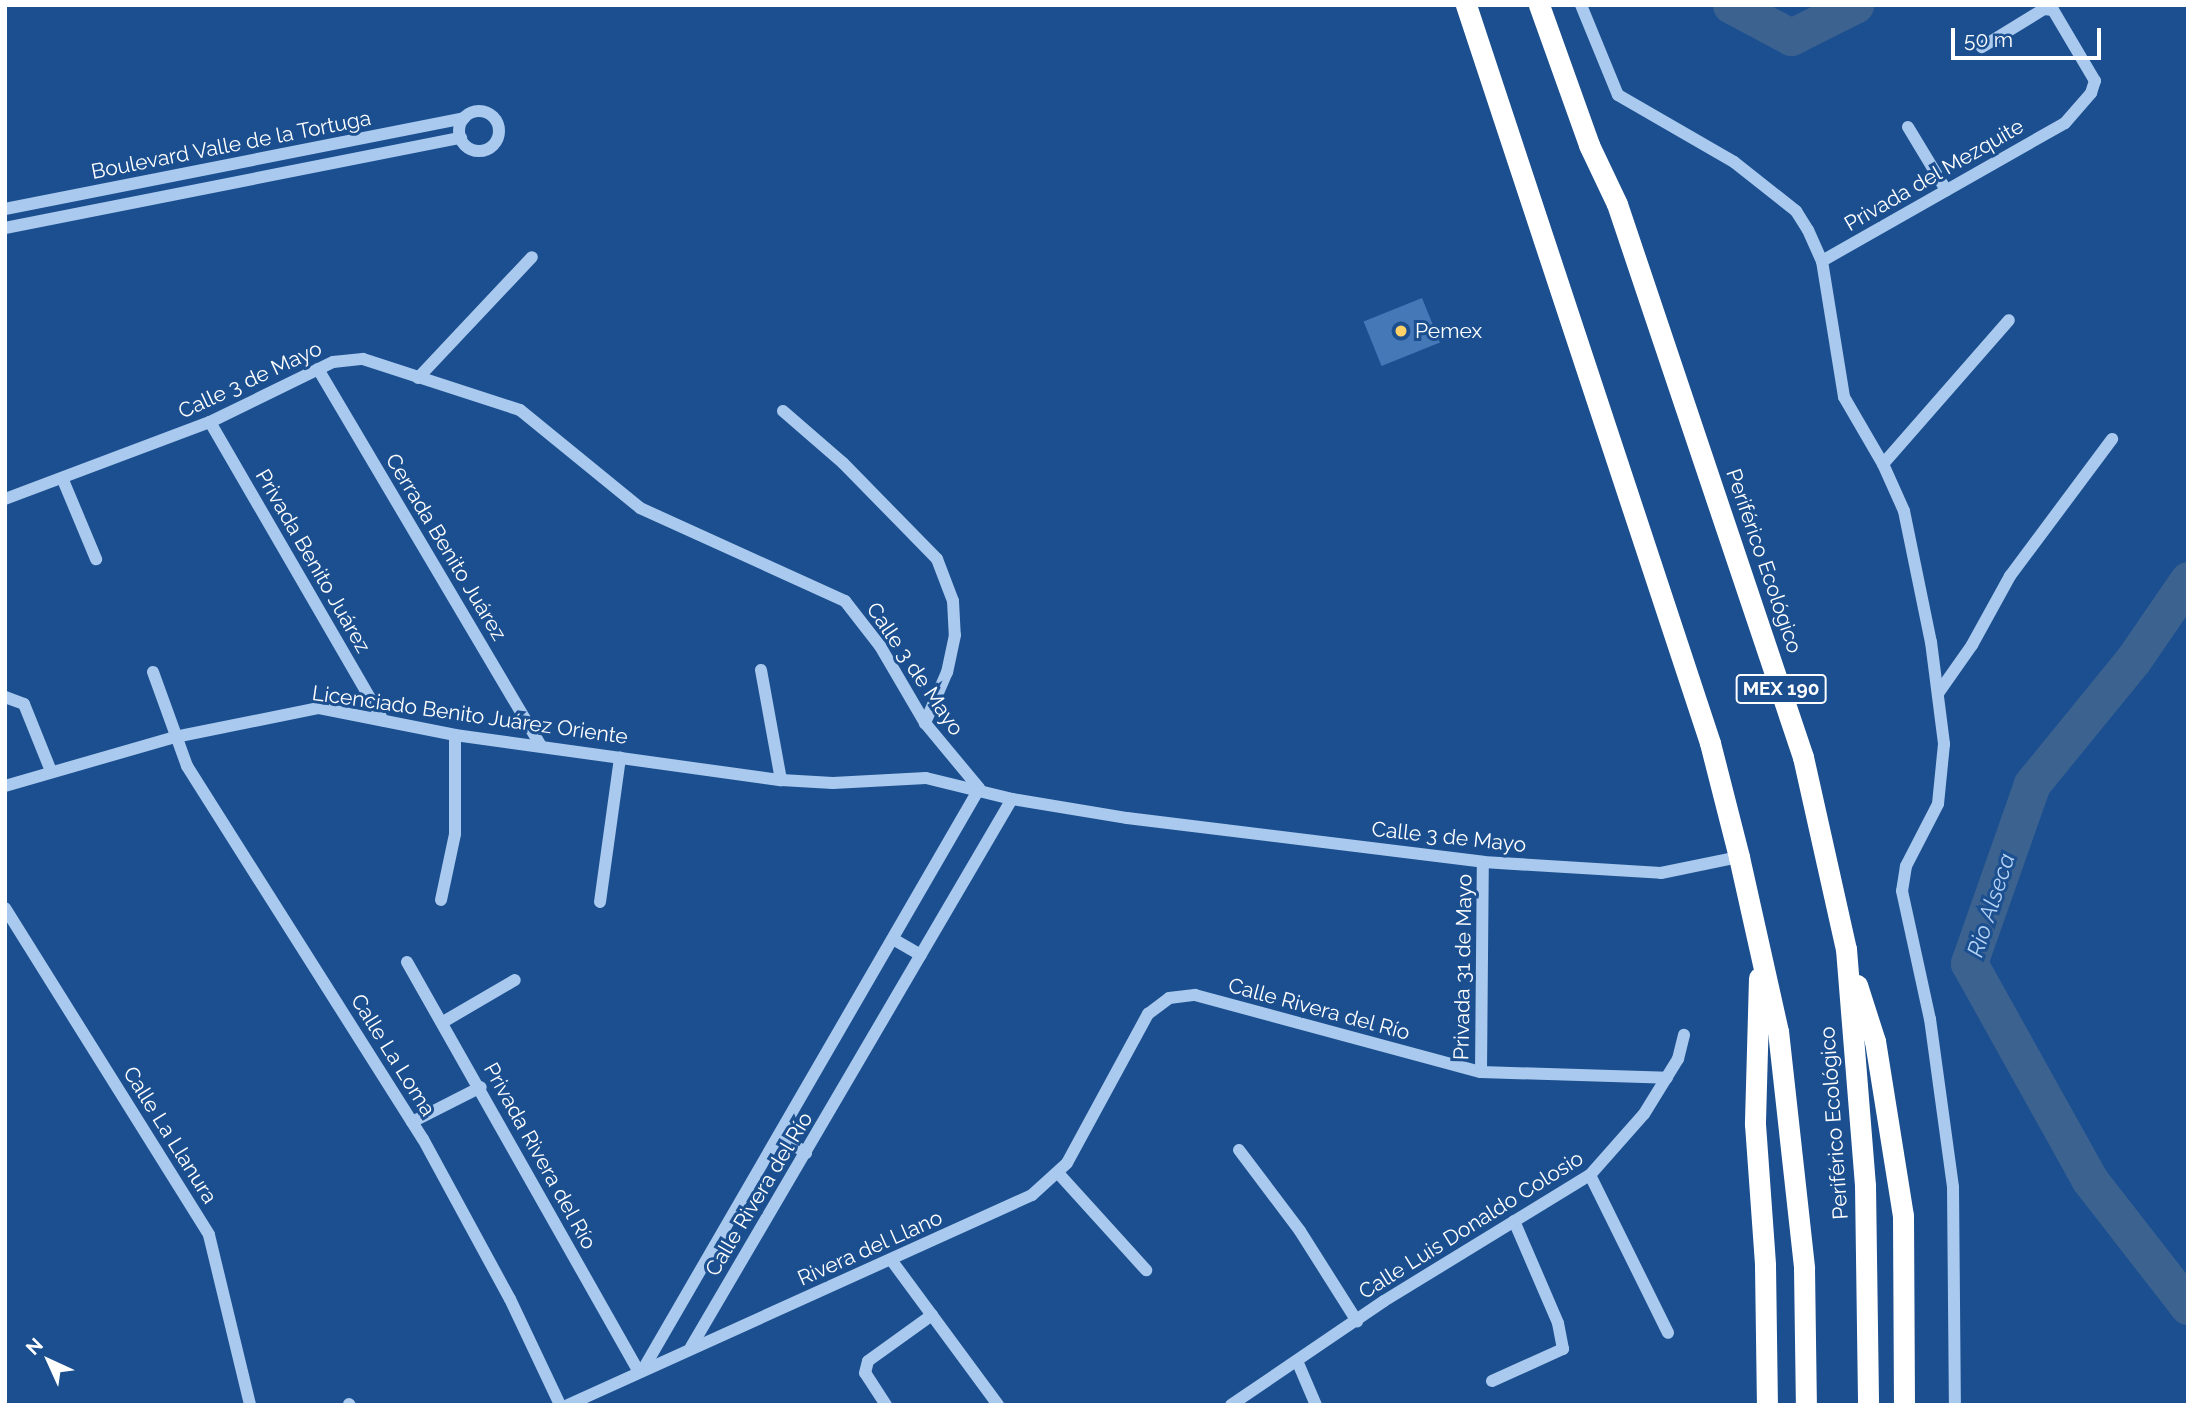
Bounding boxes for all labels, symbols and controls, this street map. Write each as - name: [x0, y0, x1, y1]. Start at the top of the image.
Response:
- scale bar: [1955, 14, 2106, 58]
- text: 50 m: [1964, 27, 2013, 52]
- street label: Boulevard Valle de la Tortuga: [88, 105, 374, 185]
- street label: Privada del Mezquite: [1840, 113, 2028, 237]
- place label: Pemex: [1415, 318, 1482, 344]
- marker: Pemex: [1393, 323, 1409, 339]
- street label: Calle 3 de Mayo: [174, 336, 326, 424]
- street label: Cerrada Benito Juárez: [380, 449, 512, 645]
- street label: Privada Benito Juárez: [250, 464, 376, 658]
- street label: Periférico Ecológico: [1721, 465, 1807, 657]
- street label: Calle 3 de Mayo: [861, 598, 969, 740]
- road number: MEX 190: [1736, 674, 1826, 704]
- street label: Licenciado Benito Juárez Oriente: [310, 680, 630, 750]
- street label: Calle 3 de Mayo: [1371, 816, 1527, 858]
- water label: Rio Alseca: [1961, 849, 2021, 961]
- street label: Privada 31 de Mayo: [1449, 874, 1477, 1060]
- street label: Calle Rivera del Río: [1225, 973, 1413, 1045]
- street label: Calle La Loma: [345, 989, 441, 1121]
- street label: Periférico Ecológico: [1815, 1026, 1853, 1220]
- street label: Privada Rivera del Río: [478, 1058, 602, 1254]
- street label: Calle La Llanura: [118, 1062, 222, 1208]
- street label: Calle Rivera del Río: [700, 1107, 818, 1281]
- street label: Calle Luis Donaldo Colosio: [1354, 1145, 1588, 1305]
- street label: Rivera del Llano: [794, 1205, 946, 1291]
- north arrow: [14, 1326, 84, 1396]
- text: N: [21, 1333, 47, 1359]

